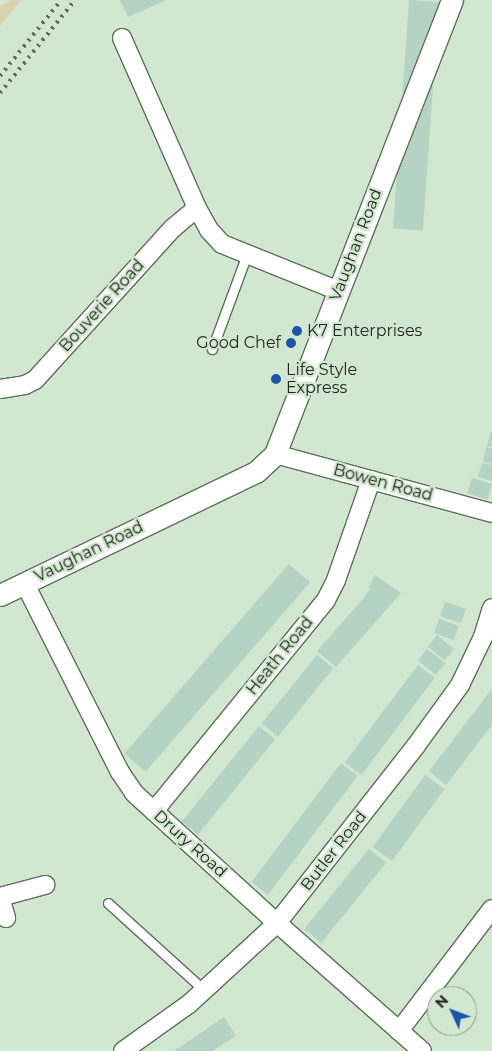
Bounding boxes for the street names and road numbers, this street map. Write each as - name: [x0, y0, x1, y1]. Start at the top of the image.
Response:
- street label: Vaughan Road: [326, 186, 386, 304]
- street label: Bouverie Road: [56, 256, 148, 356]
- street label: Bowen Road: [331, 461, 435, 505]
- street label: Vaughan Road: [32, 517, 146, 587]
- street label: Heath Road: [243, 613, 317, 699]
- street label: Drury Road: [150, 806, 230, 882]
- street label: Butler Road: [297, 807, 371, 895]

